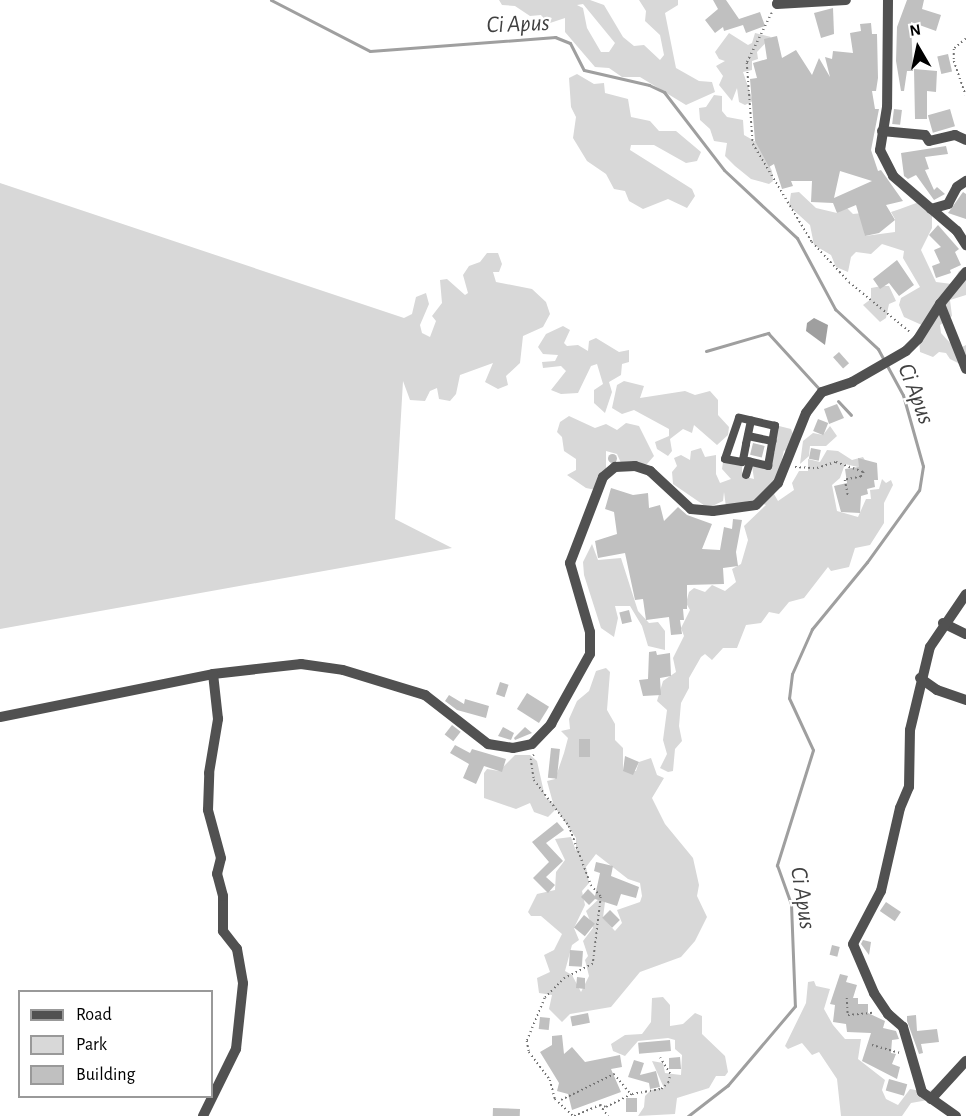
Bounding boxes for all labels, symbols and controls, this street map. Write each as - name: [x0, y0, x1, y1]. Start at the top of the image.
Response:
- water label: Ci Apus: [486, 10, 550, 40]
- north arrow: [888, 18, 948, 78]
- text: N: [908, 21, 922, 39]
- water label: Ci Apus: [890, 359, 940, 429]
- water label: Ci Apus: [783, 865, 821, 931]
- legend: [18, 990, 213, 1098]
- text: Road: [76, 1006, 112, 1024]
- text: Park: [76, 1036, 107, 1054]
- text: Building: [76, 1066, 135, 1084]

